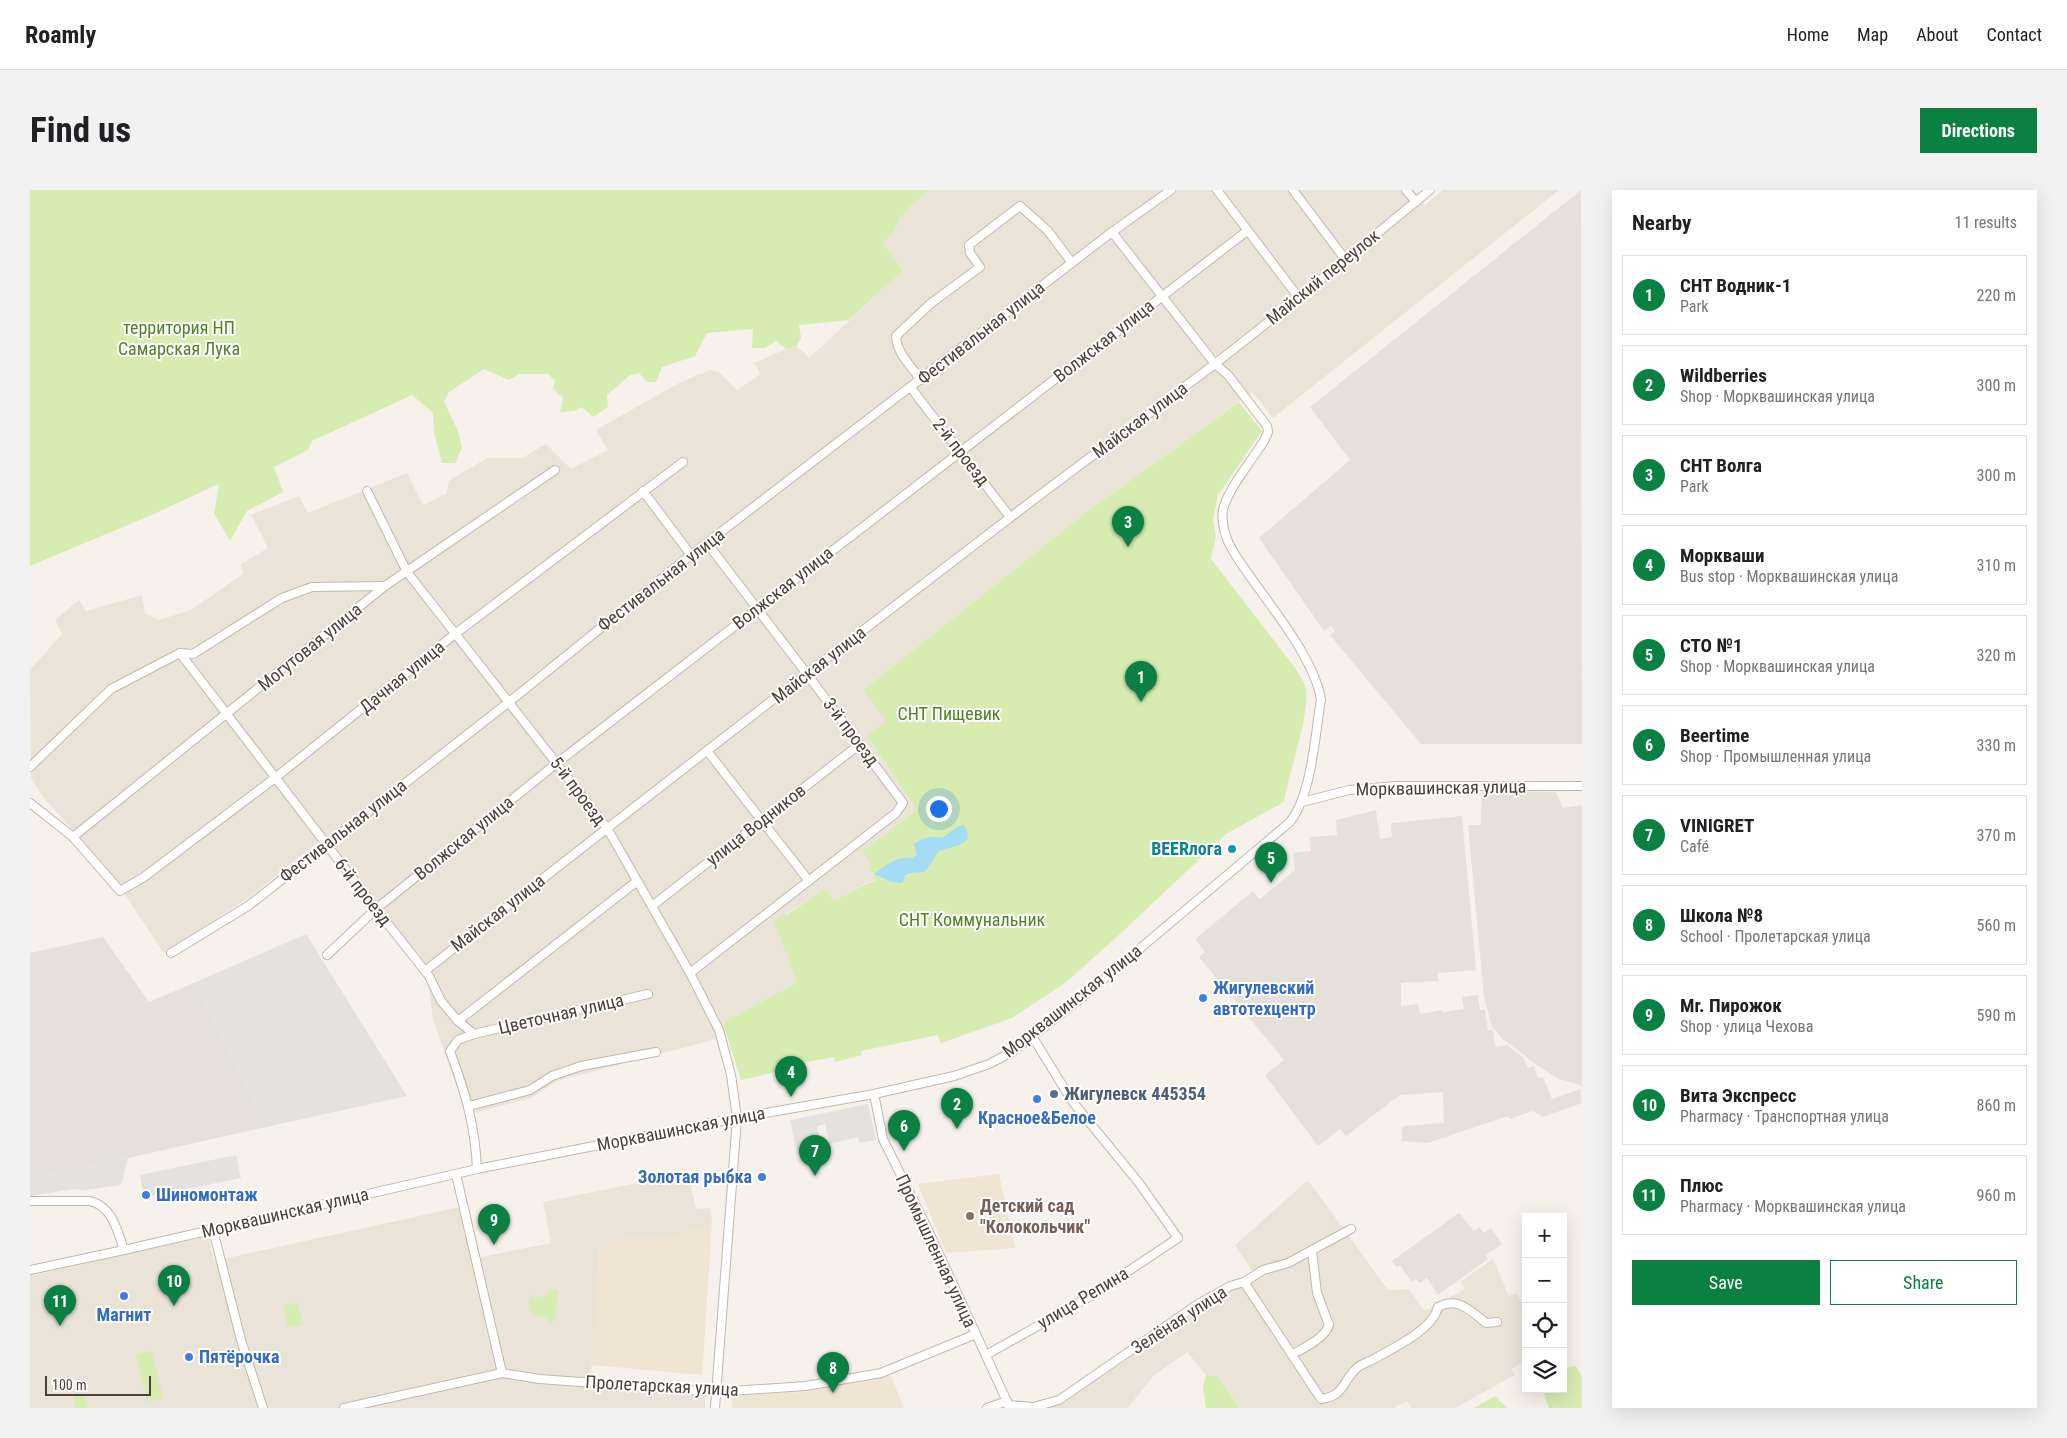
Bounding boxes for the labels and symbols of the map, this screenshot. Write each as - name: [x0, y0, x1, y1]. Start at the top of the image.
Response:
- street label: Майский переулок: [1262, 224, 1384, 329]
- street label: Фестивальная улица: [913, 276, 1048, 389]
- street label: Волжская улица: [1049, 295, 1158, 386]
- park label: территория НП Самарская Лука: [118, 317, 240, 359]
- street label: Майская улица: [1088, 377, 1191, 462]
- street label: 2-й проезд: [929, 414, 994, 490]
- pin: 3: [1112, 506, 1144, 547]
- street label: Фестивальная улица: [593, 523, 728, 636]
- street label: Волжская улица: [728, 542, 837, 633]
- street label: Могутовая улица: [254, 598, 366, 695]
- street label: Майская улица: [768, 621, 870, 708]
- street label: Дачная улица: [355, 636, 448, 717]
- pin: 1: [1125, 661, 1157, 702]
- street label: 3-й проезд: [819, 693, 884, 770]
- park label: СНТ Пищевик: [897, 703, 1001, 724]
- street label: 5-й проезд: [546, 752, 611, 829]
- street label: Фестивальная улица: [275, 774, 410, 887]
- street label: Морквашинская улица: [1355, 776, 1527, 799]
- street label: улица Водников: [702, 779, 810, 870]
- street label: Волжская улица: [410, 791, 518, 884]
- your location: [926, 796, 952, 822]
- place label: BEERлога: [1151, 838, 1222, 859]
- pin: 5: [1255, 842, 1287, 883]
- marker: BEERлога: [1226, 843, 1238, 855]
- street label: 6-й проезд: [331, 854, 396, 930]
- street label: Майская улица: [447, 869, 549, 956]
- park label: СНТ Коммунальник: [899, 909, 1046, 930]
- street label: Морквашинская улица: [998, 940, 1145, 1061]
- place label: Жигулевский автотехцентр: [1213, 977, 1316, 1019]
- street label: Цветочная улица: [496, 989, 626, 1038]
- marker: Жигулевский автотехцентр: [1197, 992, 1209, 1004]
- pin: 4: [775, 1056, 807, 1097]
- place label: Жигулевск 445354: [1064, 1083, 1206, 1104]
- pin: 2: [941, 1088, 973, 1129]
- marker: Жигулевск 445354: [1048, 1088, 1060, 1100]
- marker: Красное&Белое: [1031, 1093, 1043, 1105]
- street label: Морквашинская улица: [595, 1102, 767, 1155]
- place label: Красное&Белое: [978, 1107, 1096, 1128]
- pin: 6: [888, 1110, 920, 1151]
- pin: 7: [799, 1135, 831, 1176]
- place label: Золотая рыбка: [638, 1166, 752, 1187]
- marker: Золотая рыбка: [756, 1171, 768, 1183]
- street label: Промышленная улица: [892, 1171, 981, 1331]
- street label: Морквашинская улица: [199, 1183, 370, 1242]
- place label: Шиномонтаж: [156, 1184, 258, 1205]
- marker: Шиномонтаж: [140, 1189, 152, 1201]
- place label: Детский сад "Колокольчик": [980, 1195, 1090, 1237]
- pin: 9: [478, 1204, 510, 1245]
- marker: Детский сад "Колокольчик": [964, 1210, 976, 1222]
- street label: улица Репина: [1034, 1262, 1132, 1333]
- pin: 10: [158, 1265, 190, 1306]
- street label: Зелёная улица: [1127, 1281, 1230, 1358]
- pin: 11: [44, 1285, 76, 1326]
- marker: Магнит: [118, 1290, 130, 1302]
- place label: Магнит: [97, 1304, 151, 1325]
- place label: Пятёрочка: [199, 1346, 279, 1367]
- marker: Пятёрочка: [183, 1351, 195, 1363]
- pin: 8: [817, 1352, 849, 1393]
- street label: Пролетарская улица: [585, 1371, 739, 1400]
- scale bar: [45, 1373, 151, 1396]

